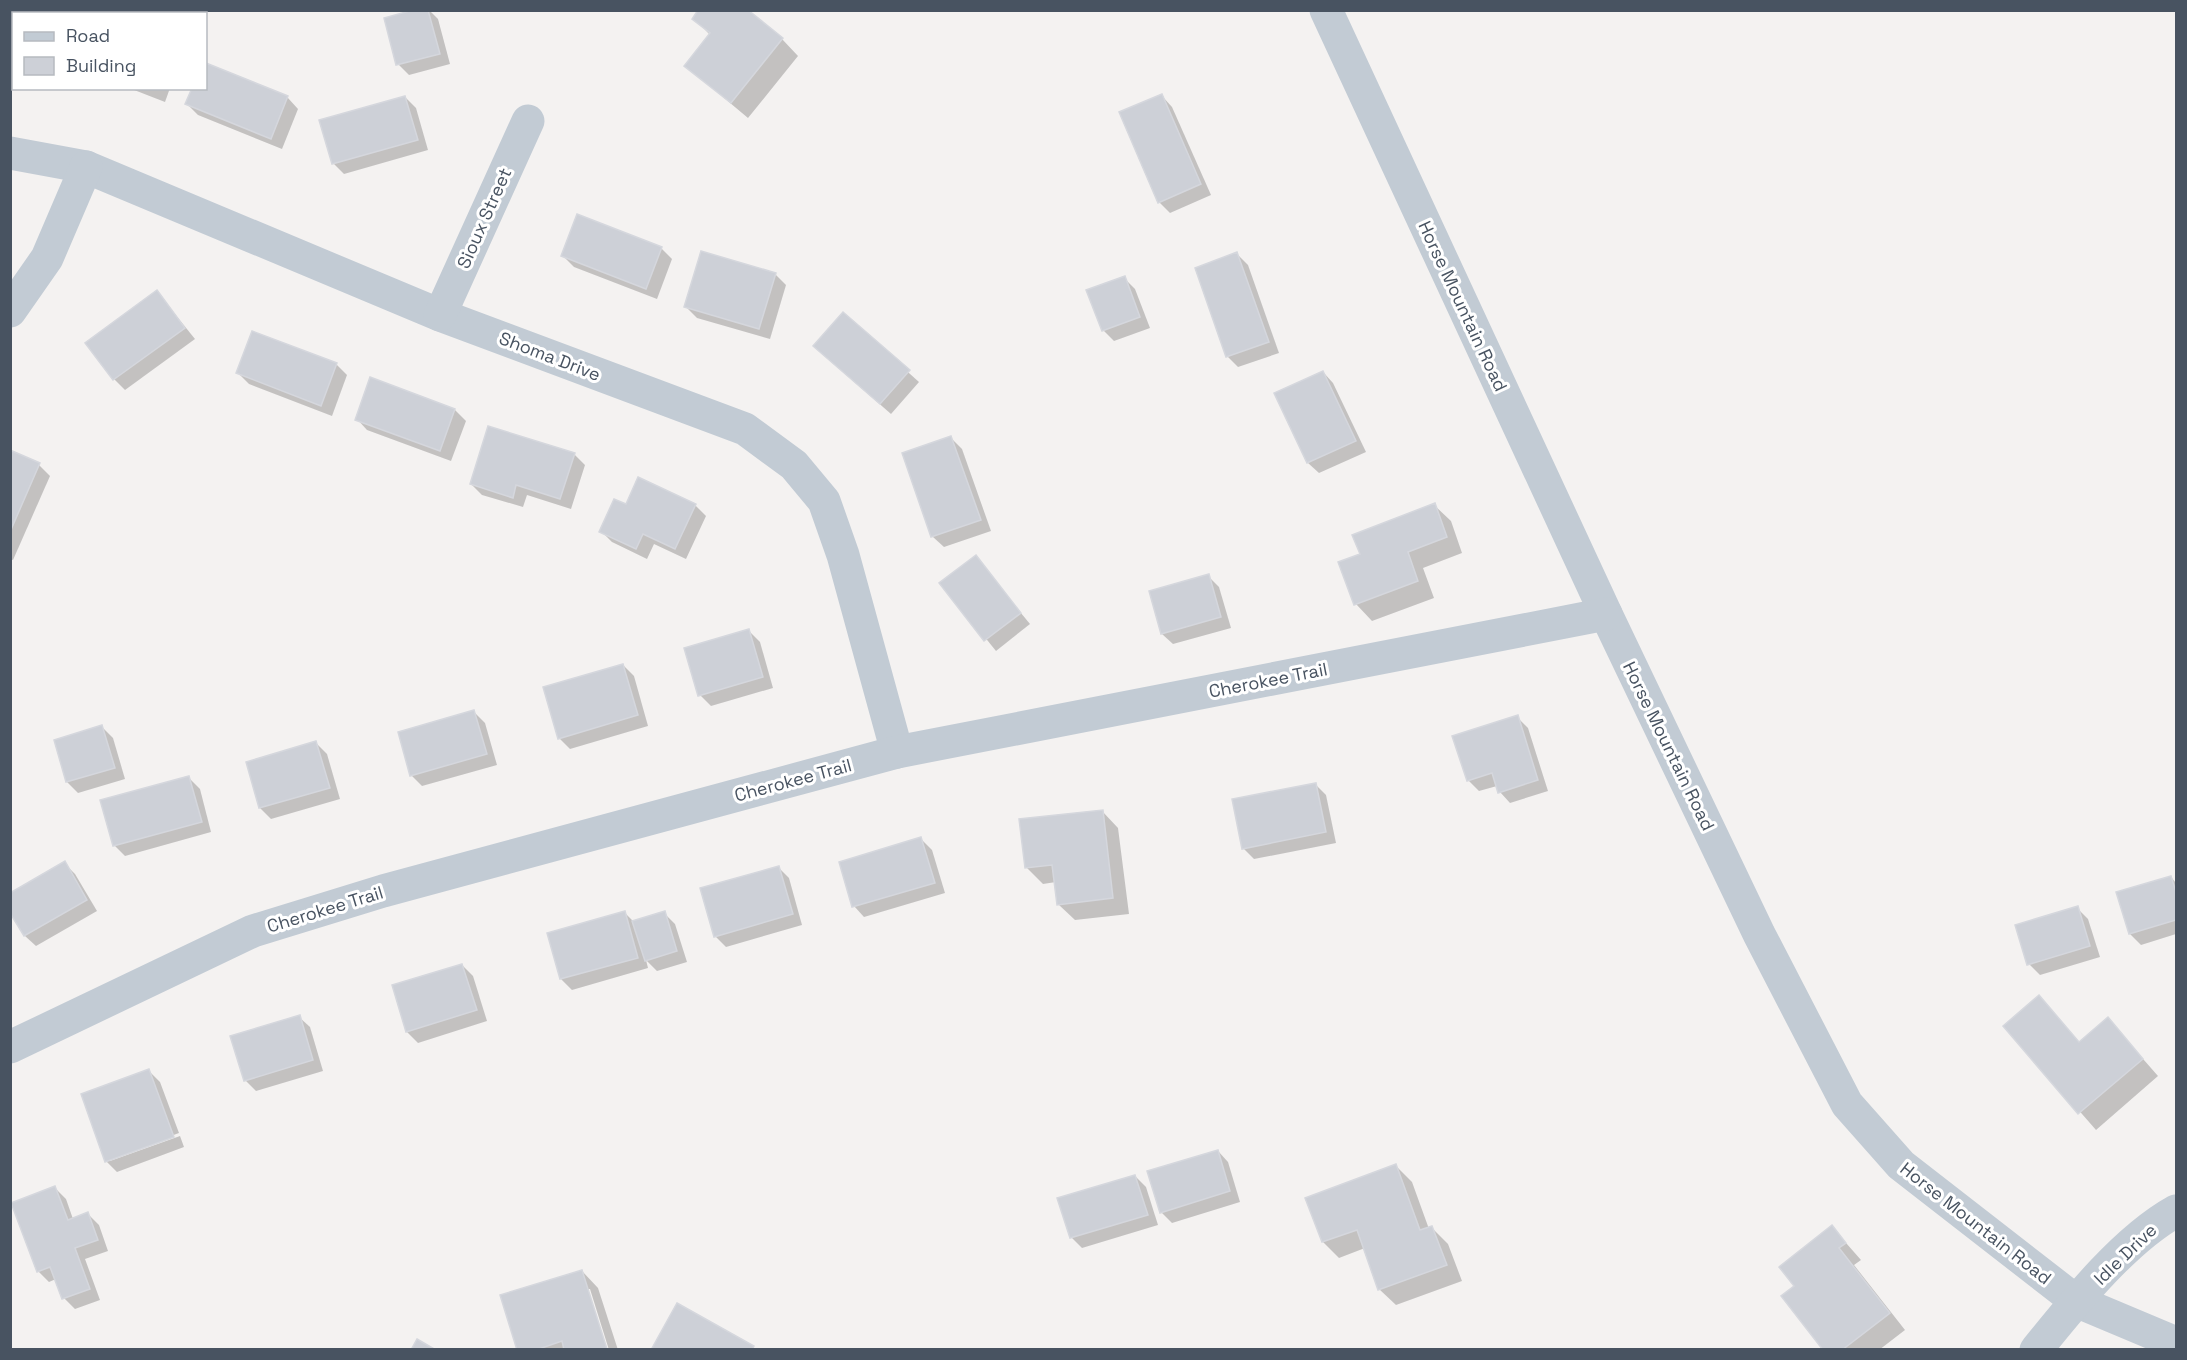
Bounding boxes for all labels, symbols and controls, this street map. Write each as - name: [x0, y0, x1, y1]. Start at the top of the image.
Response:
- legend: [12, 12, 207, 90]
- text: Road: [66, 24, 110, 47]
- text: Building: [66, 54, 136, 77]
- street label: Sioux Street: [452, 164, 516, 272]
- street label: Horse Mountain Road: [1413, 217, 1513, 395]
- street label: Shoma Drive: [496, 326, 604, 386]
- street label: Cherokee Trail: [1207, 657, 1329, 703]
- street label: Horse Mountain Road: [1618, 658, 1720, 834]
- street label: Cherokee Trail: [732, 753, 854, 807]
- street label: Cherokee Trail: [264, 880, 386, 938]
- street label: Horse Mountain Road: [1896, 1157, 2056, 1289]
- street label: Idle Drive: [2089, 1218, 2161, 1290]

